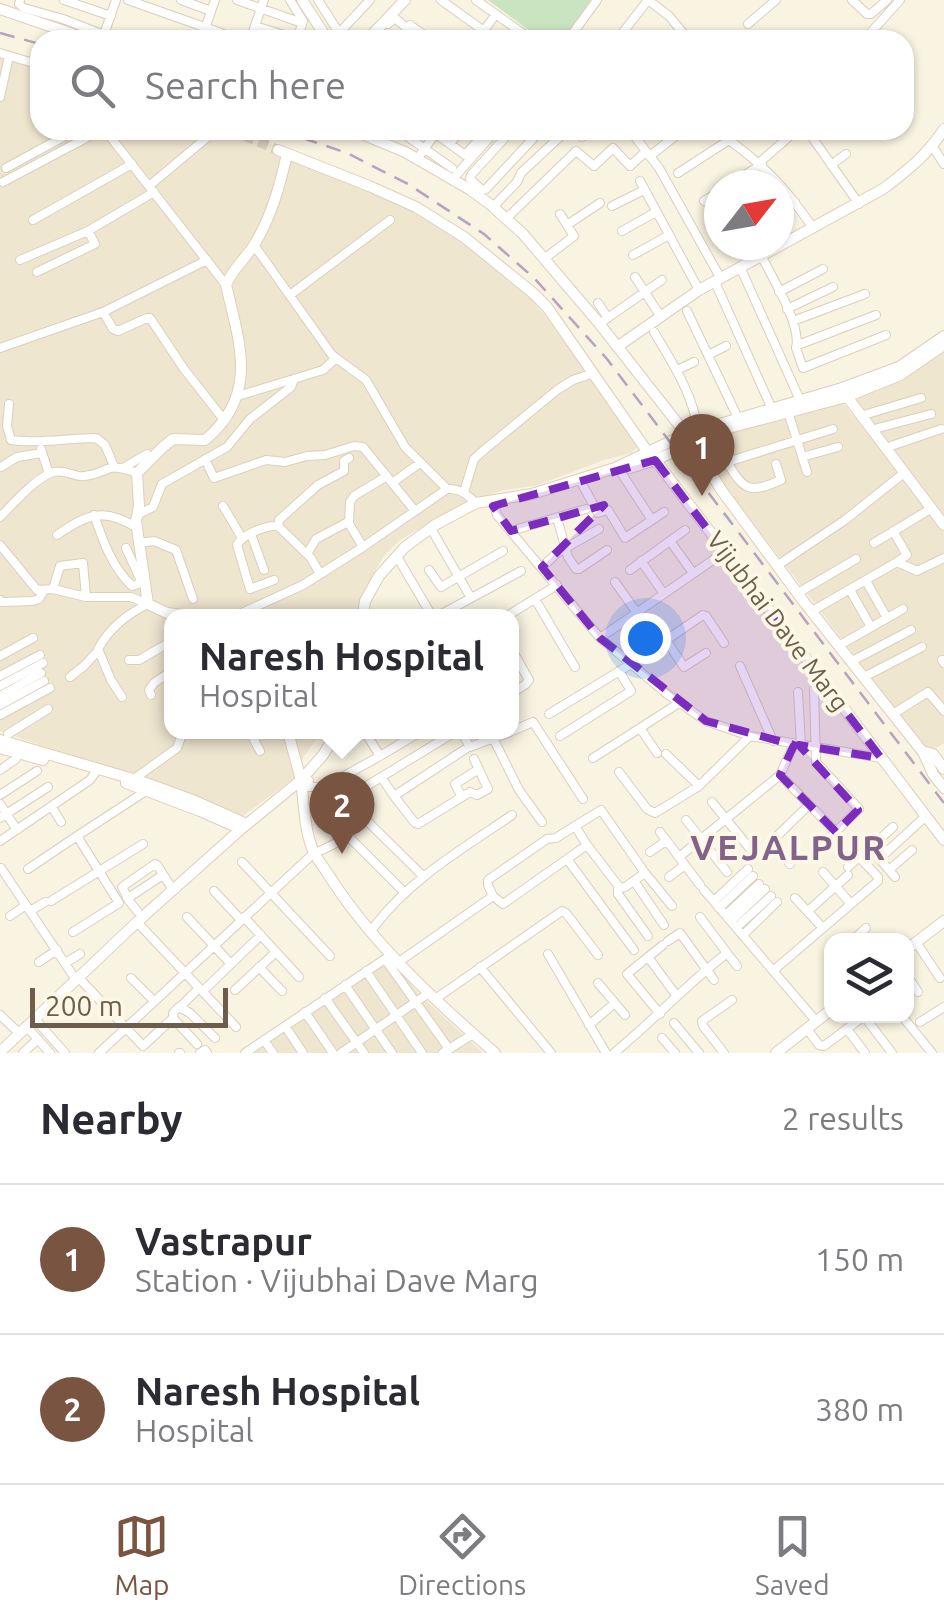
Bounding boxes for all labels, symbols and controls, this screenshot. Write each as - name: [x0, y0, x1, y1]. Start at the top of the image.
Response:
- search box: [30, 30, 914, 140]
- icon: search: [65, 58, 120, 113]
- text: Search here: [145, 64, 346, 106]
- north arrow: [704, 170, 794, 260]
- pin: 1: [670, 414, 734, 496]
- street label: Vijubhai Dave Marg: [701, 526, 855, 716]
- popup: [164, 609, 519, 739]
- your location: [620, 613, 671, 664]
- text: Naresh Hospital: [199, 635, 484, 677]
- text: Hospital: [199, 677, 318, 713]
- pin: 2: [310, 772, 374, 854]
- district label: VEJALPUR: [690, 827, 888, 867]
- map controls: [824, 933, 914, 1023]
- button: layers: [824, 933, 914, 1023]
- scale bar: [30, 983, 228, 1028]
- text: 200 m: [45, 990, 123, 1021]
- text: Nearby: [40, 1095, 183, 1142]
- text: 2 results: [782, 1100, 904, 1136]
- text: Vastrapur: [135, 1220, 312, 1262]
- text: 1: [63, 1241, 82, 1277]
- text: 150 m: [815, 1241, 904, 1277]
- text: Station · Vijubhai Dave Marg: [135, 1262, 539, 1298]
- text: Naresh Hospital: [135, 1370, 420, 1412]
- text: 2: [63, 1391, 82, 1427]
- text: 380 m: [815, 1391, 904, 1427]
- text: Hospital: [135, 1412, 254, 1448]
- tab: Map: [114, 1509, 170, 1600]
- tab: Directions: [398, 1509, 526, 1600]
- tab: Saved: [755, 1509, 830, 1600]

